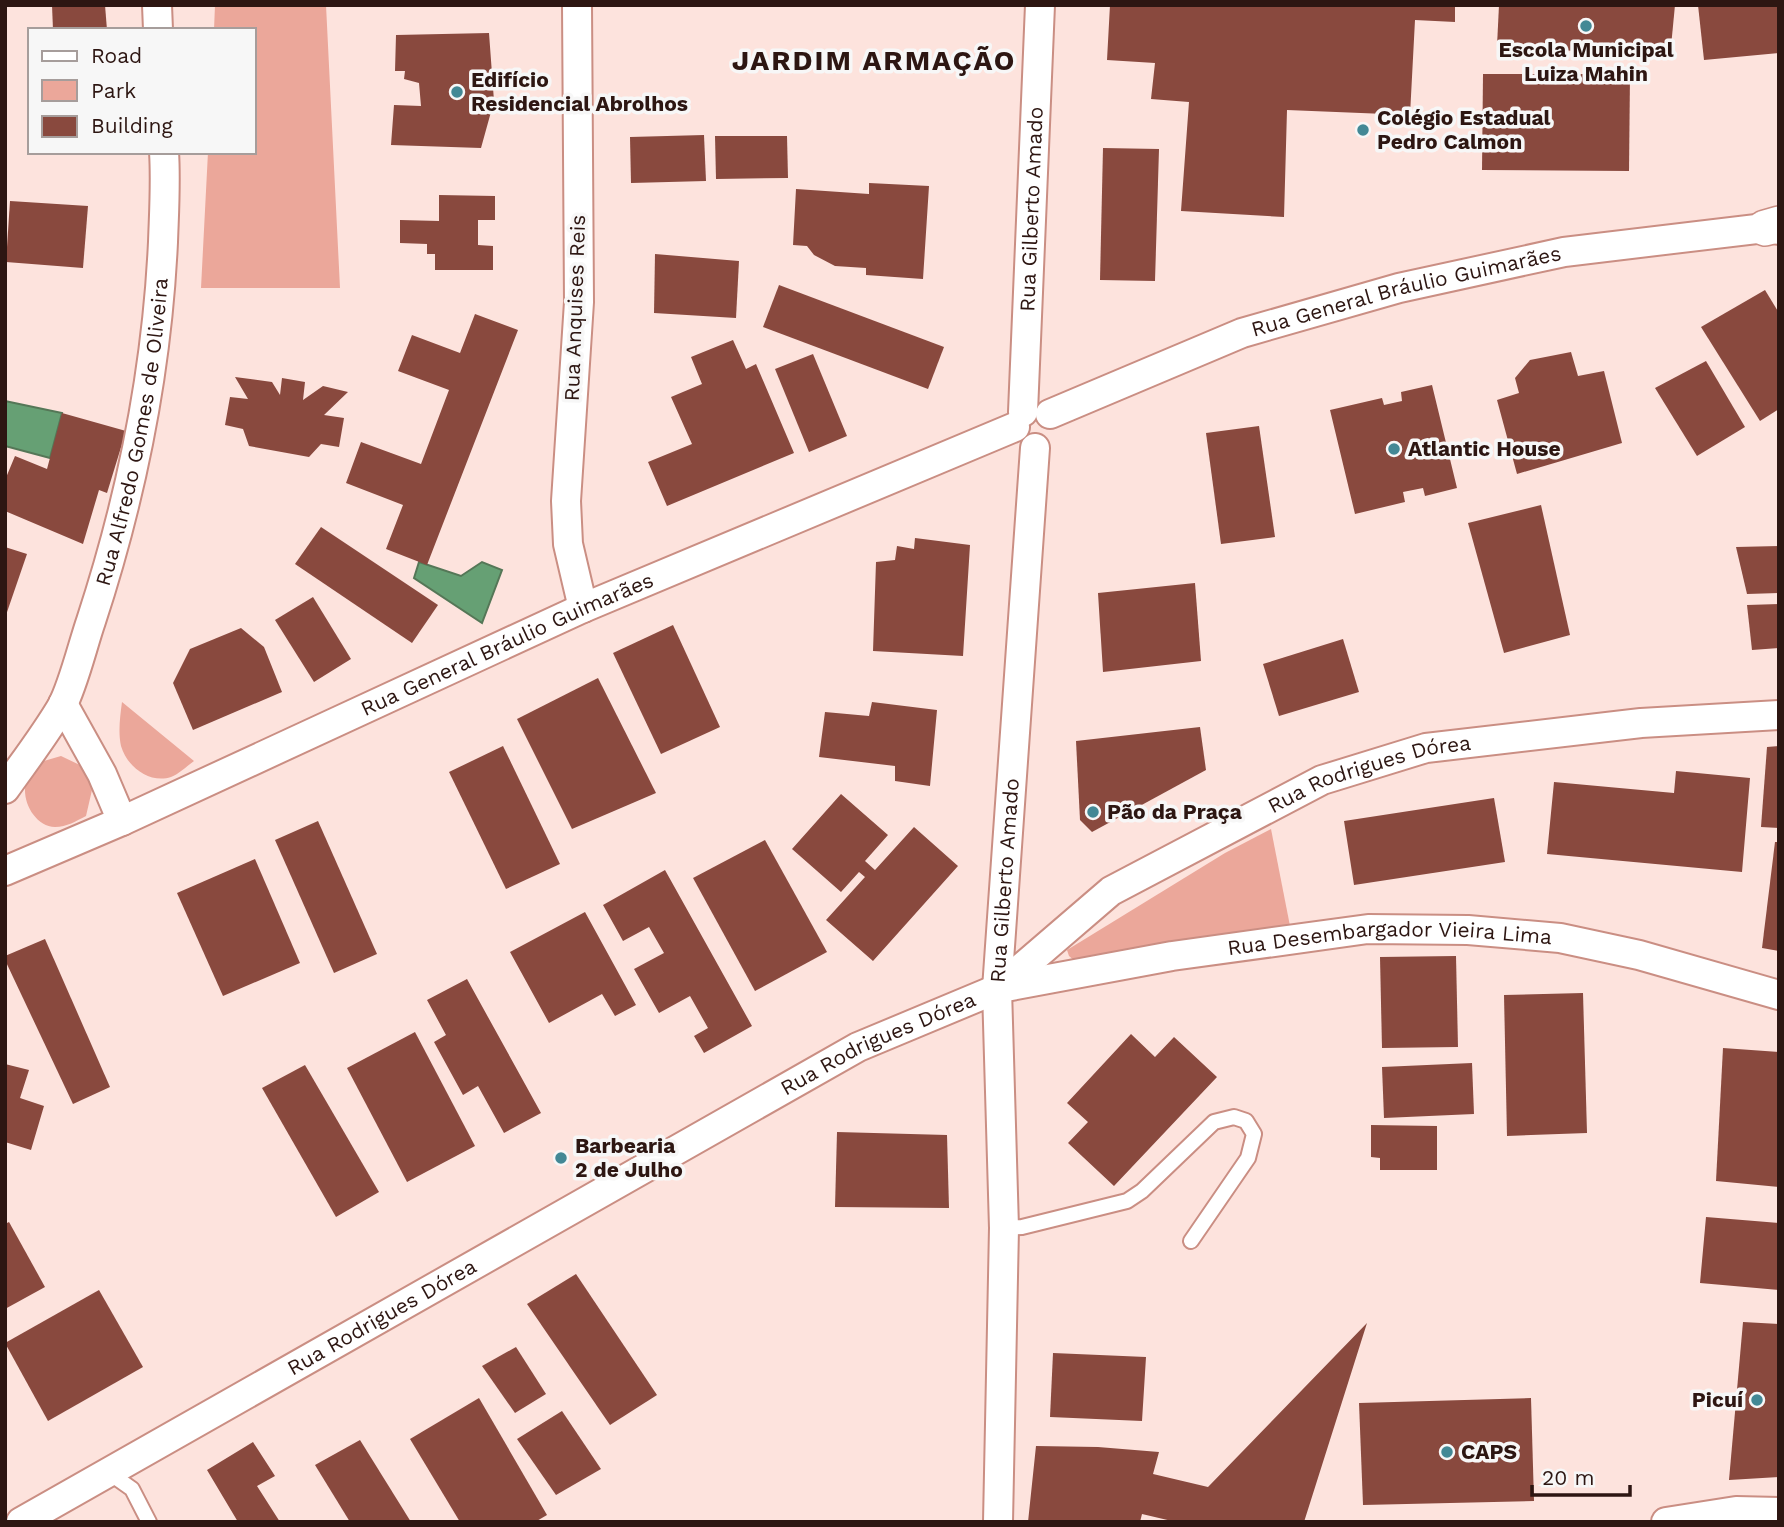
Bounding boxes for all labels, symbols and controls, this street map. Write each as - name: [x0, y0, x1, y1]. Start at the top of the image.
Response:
- marker: Escola Municipal Luiza Mahin: [1578, 18, 1594, 34]
- legend: [28, 28, 256, 154]
- place label: Escola Municipal Luiza Mahin: [1498, 37, 1674, 86]
- text: Road: [91, 43, 142, 68]
- district label: JARDIM ARMAÇÃO: [732, 44, 1016, 77]
- place label: Edifício Residencial Abrolhos: [471, 67, 688, 116]
- text: Park: [91, 78, 136, 103]
- marker: Edifício Residencial Abrolhos: [449, 84, 465, 100]
- place label: Colégio Estadual Pedro Calmon: [1377, 105, 1551, 154]
- street label: Rua Gilberto Amado: [1014, 106, 1048, 312]
- text: Building: [91, 113, 173, 138]
- marker: Colégio Estadual Pedro Calmon: [1355, 122, 1371, 138]
- street label: Rua Anquises Reis: [559, 214, 590, 402]
- street label: Rua General Bráulio Guimarães: [1248, 240, 1563, 342]
- street label: Rua Alfredo Gomes de Oliveira: [90, 277, 173, 589]
- place label: Atlantic House: [1408, 436, 1561, 461]
- marker: Atlantic House: [1386, 441, 1402, 457]
- street label: Rua General Bráulio Guimarães: [357, 567, 657, 721]
- street label: Rua Rodrigues Dórea: [1263, 730, 1472, 818]
- street label: Rua Gilberto Amado: [984, 777, 1024, 984]
- place label: Pão da Praça: [1107, 799, 1243, 824]
- marker: Pão da Praça: [1085, 804, 1101, 820]
- street label: Rua Desembargador Vieira Lima: [1226, 916, 1553, 960]
- street label: Rua Rodrigues Dórea: [776, 986, 979, 1100]
- place label: Barbearia 2 de Julho: [575, 1133, 683, 1182]
- marker: Barbearia 2 de Julho: [553, 1150, 569, 1166]
- street label: Rua Rodrigues Dórea: [283, 1253, 481, 1380]
- place label: Picuí: [1692, 1387, 1744, 1412]
- marker: Picuí: [1749, 1392, 1765, 1408]
- place label: CAPS: [1461, 1439, 1517, 1464]
- marker: CAPS: [1439, 1444, 1455, 1460]
- scale bar: [1532, 1454, 1630, 1498]
- text: 20 m: [1542, 1465, 1594, 1490]

